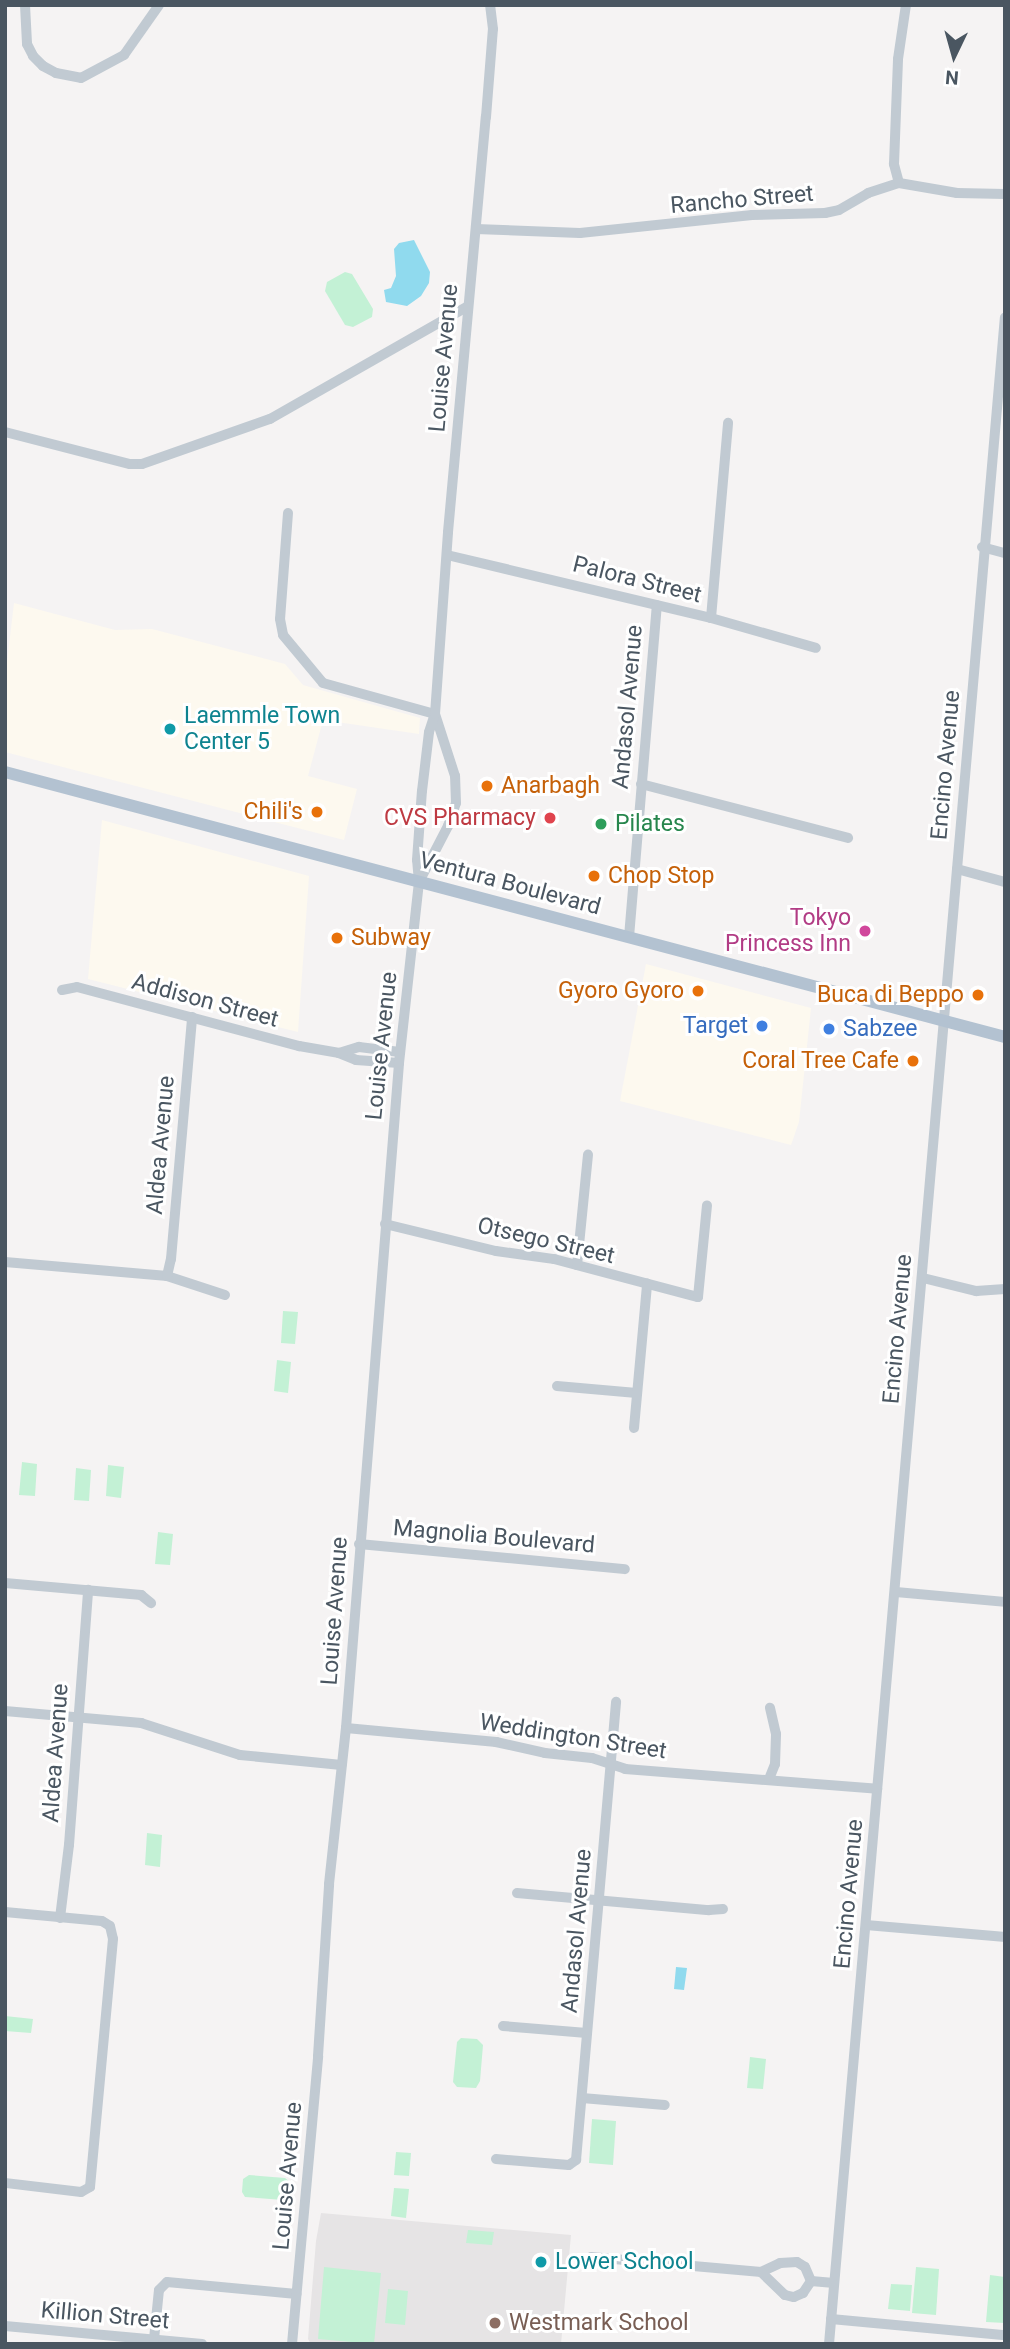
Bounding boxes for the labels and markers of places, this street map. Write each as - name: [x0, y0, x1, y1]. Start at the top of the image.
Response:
- place label: Laemmle Town Center 5: [184, 702, 341, 756]
- marker: Laemmle Town Center 5: [162, 721, 178, 737]
- place label: Anarbagh: [501, 772, 600, 800]
- marker: Anarbagh: [479, 778, 495, 794]
- place label: Chili's: [244, 798, 303, 826]
- marker: Chili's: [309, 804, 325, 820]
- place label: CVS Pharmacy: [384, 804, 536, 832]
- marker: CVS Pharmacy: [542, 810, 558, 826]
- place label: Pilates: [615, 810, 685, 838]
- marker: Pilates: [593, 816, 609, 832]
- place label: Chop Stop: [608, 862, 714, 890]
- marker: Chop Stop: [586, 868, 602, 884]
- place label: Tokyo Princess Inn: [725, 904, 851, 958]
- marker: Tokyo Princess Inn: [857, 923, 873, 939]
- place label: Subway: [351, 924, 431, 952]
- marker: Subway: [329, 930, 345, 946]
- place label: Gyoro Gyoro: [558, 977, 684, 1005]
- place label: Buca di Beppo: [817, 981, 964, 1009]
- marker: Gyoro Gyoro: [690, 983, 706, 999]
- marker: Buca di Beppo: [970, 987, 986, 1003]
- place label: Target: [683, 1012, 748, 1040]
- place label: Sabzee: [843, 1015, 918, 1043]
- marker: Target: [754, 1018, 770, 1034]
- marker: Sabzee: [821, 1021, 837, 1037]
- place label: Coral Tree Cafe: [742, 1047, 899, 1075]
- marker: Coral Tree Cafe: [905, 1053, 921, 1069]
- place label: Lower School: [555, 2248, 694, 2276]
- marker: Lower School: [533, 2254, 549, 2270]
- place label: Westmark School: [509, 2309, 689, 2337]
- marker: Westmark School: [487, 2315, 503, 2331]

